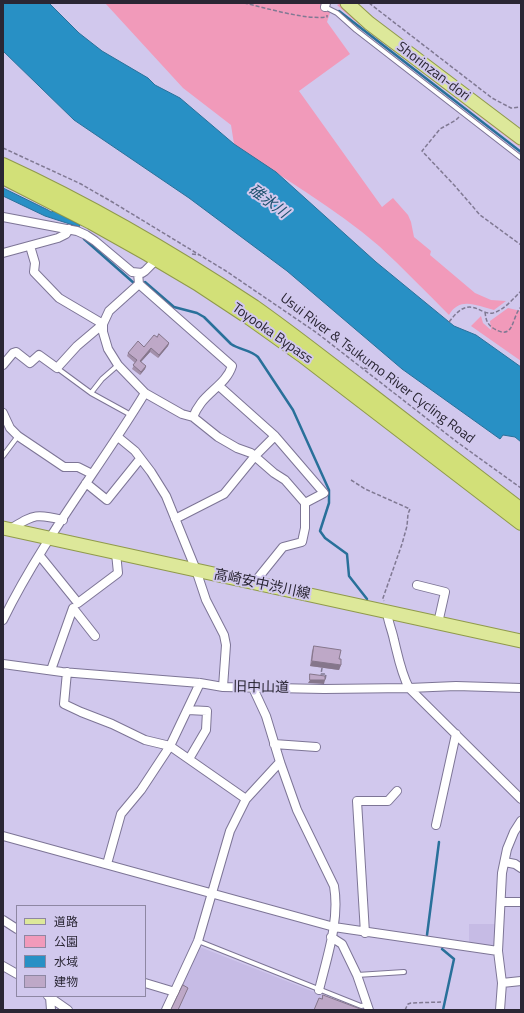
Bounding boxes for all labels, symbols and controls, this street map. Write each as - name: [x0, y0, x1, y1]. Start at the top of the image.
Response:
- street label: Shorinzan-dori: [393, 39, 473, 105]
- water label: 碓氷川: [245, 181, 291, 223]
- street label: Usui River & Tsukumo River Cycling Road: [276, 290, 478, 448]
- street label: Toyooka Bypass: [229, 300, 315, 368]
- street label: 高崎安中渋川線: [212, 567, 312, 603]
- street label: 旧中山道: [233, 679, 289, 697]
- legend: [16, 905, 146, 997]
- text: 道路: [54, 912, 78, 931]
- text: 公園: [54, 932, 78, 951]
- text: 水域: [54, 952, 78, 971]
- text: 建物: [54, 972, 78, 991]

